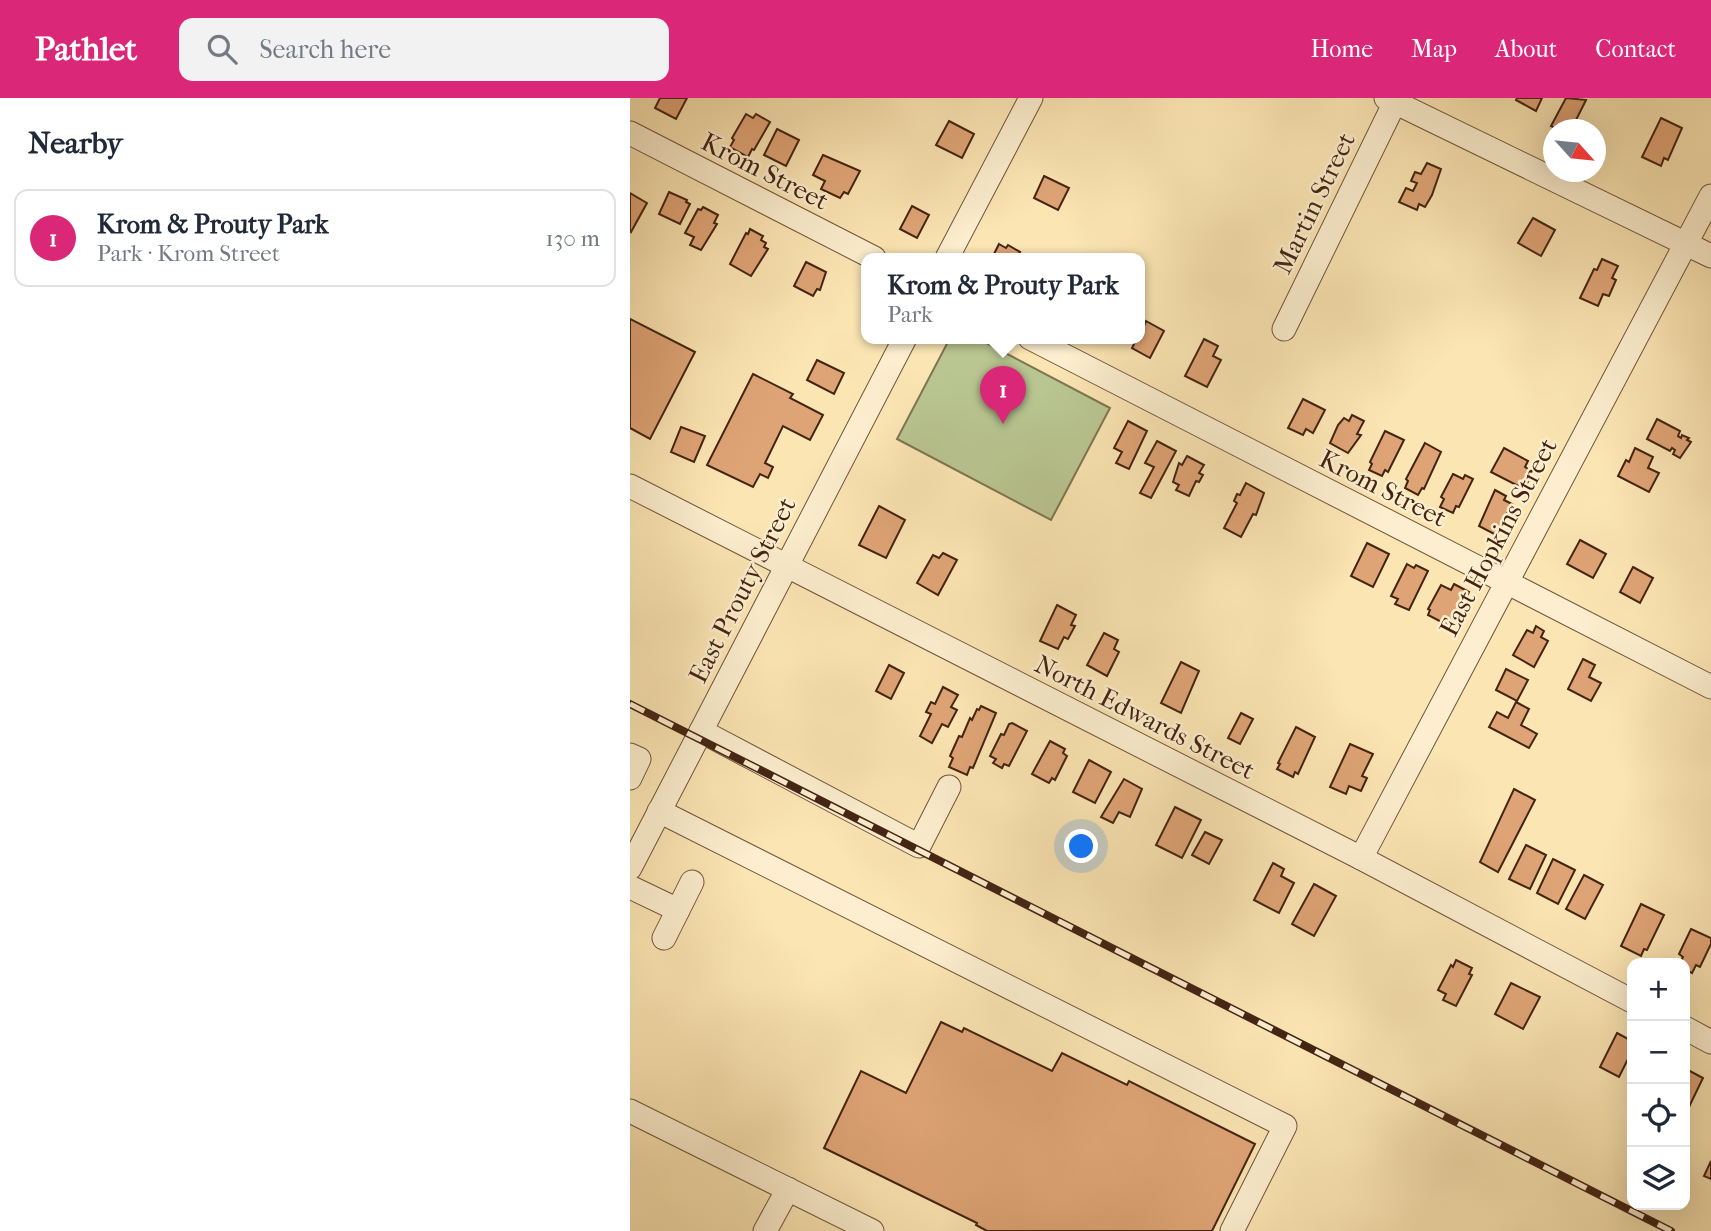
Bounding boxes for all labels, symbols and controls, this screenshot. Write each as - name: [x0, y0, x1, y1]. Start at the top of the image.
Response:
- search box: [179, 18, 669, 81]
- text: Pathlet: [35, 30, 137, 69]
- icon: search: [203, 30, 241, 68]
- text: Search here: [259, 34, 391, 65]
- text: Home: [1311, 35, 1373, 63]
- text: Map: [1411, 35, 1457, 63]
- text: About: [1495, 35, 1557, 63]
- text: Contact: [1595, 35, 1676, 63]
- north arrow: [1543, 119, 1606, 182]
- text: Nearby: [28, 126, 123, 161]
- street label: Krom Street: [696, 126, 834, 217]
- street label: Martin Street: [1267, 127, 1362, 279]
- text: Krom & Prouty Park: [97, 209, 329, 240]
- text: 1: [49, 225, 57, 252]
- text: 130 m: [546, 225, 600, 252]
- text: Park · Krom Street: [97, 240, 280, 267]
- popup: [861, 253, 1145, 344]
- text: Krom & Prouty Park: [887, 270, 1119, 301]
- text: Park: [887, 301, 933, 328]
- pin: 1: [980, 366, 1026, 424]
- street label: East Hopkins Street: [1433, 432, 1564, 641]
- street label: Krom Street: [1314, 443, 1452, 534]
- street label: East Prouty Street: [682, 492, 803, 688]
- street label: North Edwards Street: [1030, 649, 1260, 787]
- your location: [1064, 829, 1098, 863]
- map controls: [1627, 958, 1690, 1210]
- button: +: [1627, 958, 1690, 1021]
- button: −: [1627, 1021, 1690, 1084]
- button: locate: [1627, 1084, 1690, 1147]
- button: layers: [1627, 1147, 1690, 1210]

